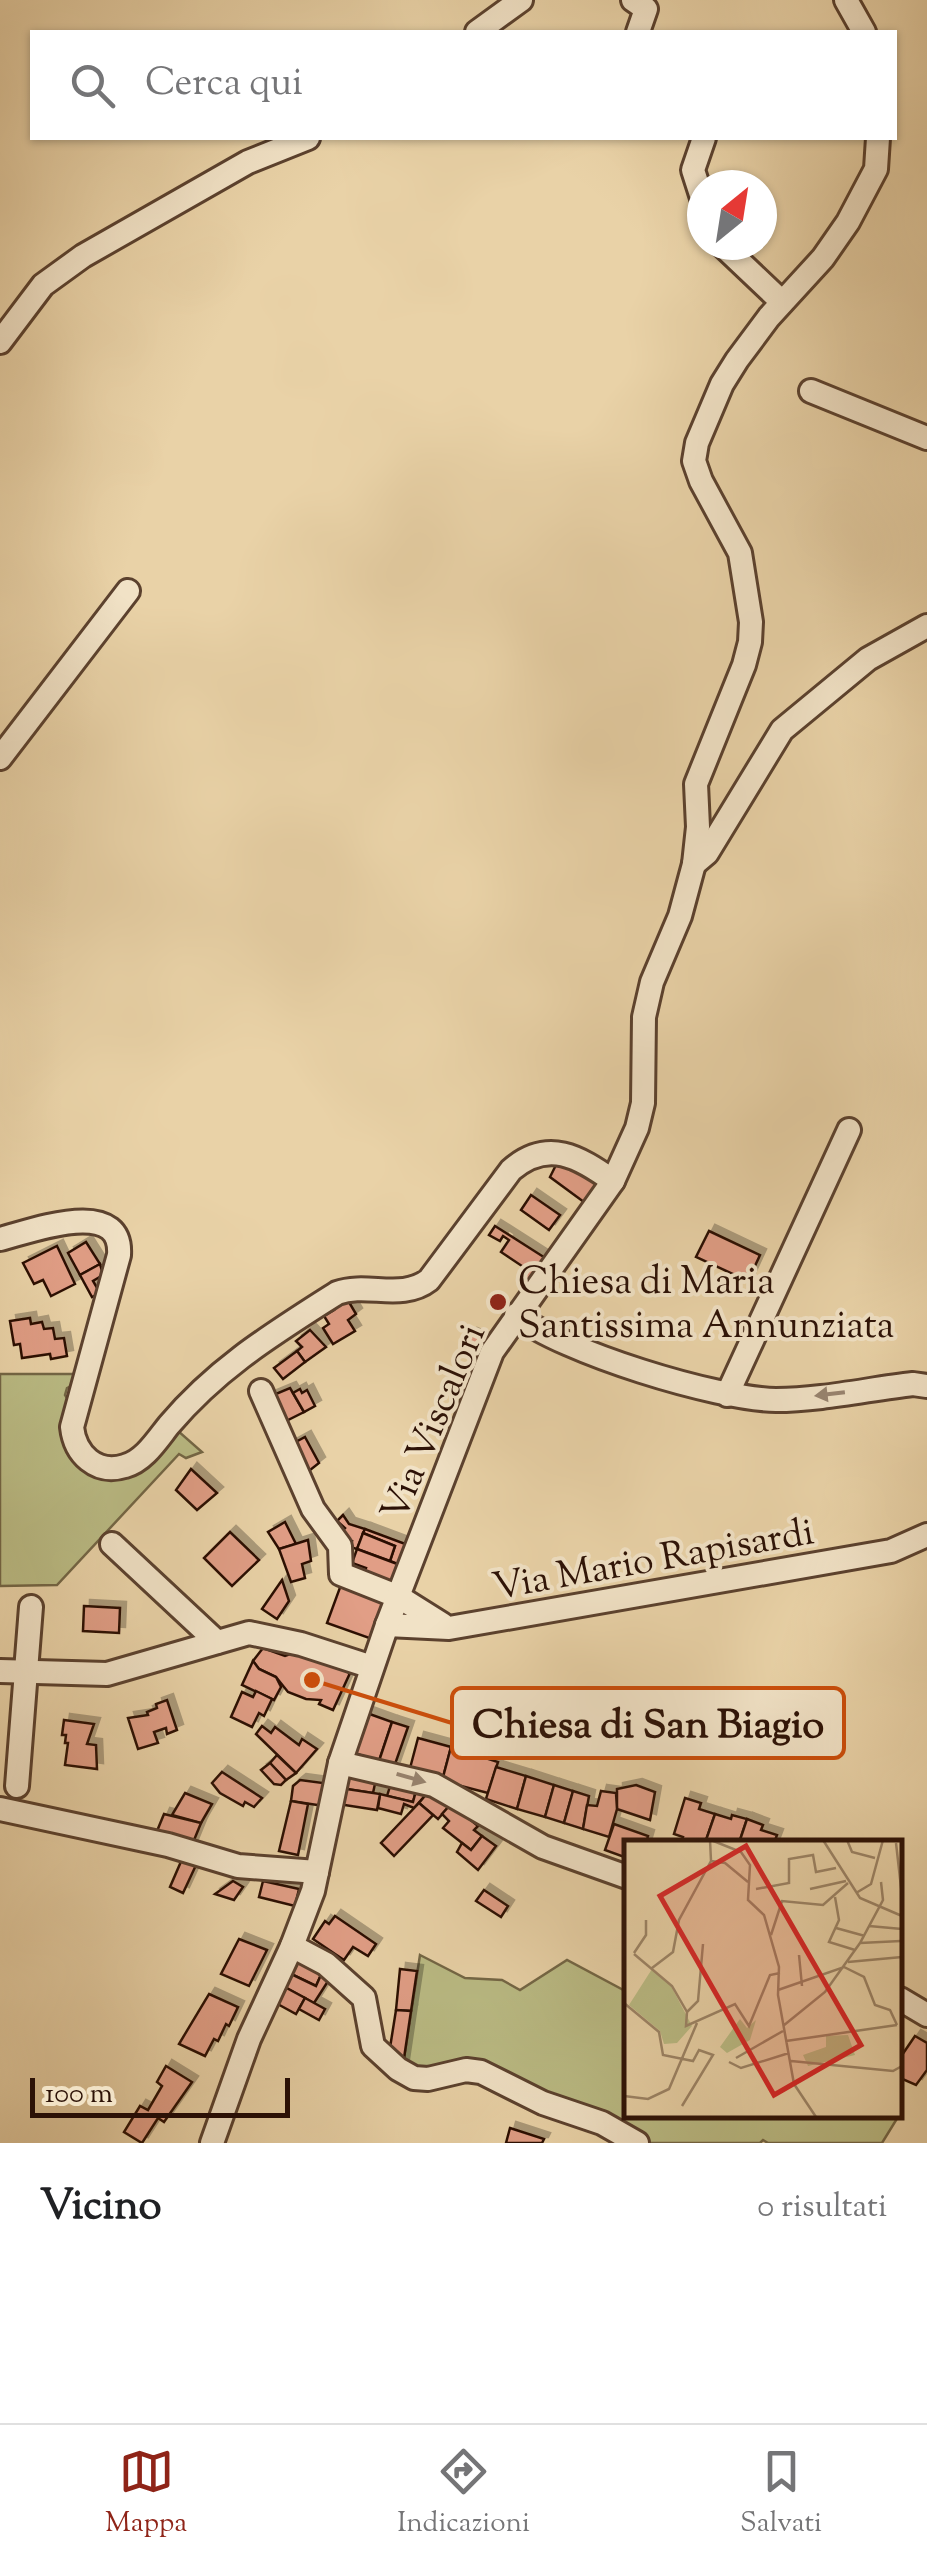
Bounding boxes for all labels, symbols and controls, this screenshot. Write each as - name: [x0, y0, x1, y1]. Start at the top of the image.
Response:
- search box: [30, 30, 897, 140]
- icon: search: [65, 58, 120, 113]
- text: Cerca qui: [145, 58, 303, 112]
- north arrow: [687, 170, 777, 260]
- place label: Chiesa di Maria Santissima Annunziata: [518, 1257, 894, 1355]
- marker: Chiesa di Maria Santissima Annunziata: [487, 1291, 509, 1313]
- street label: Via Viscalori: [370, 1316, 502, 1531]
- one-way arrow: [814, 1386, 846, 1402]
- street label: Via Mario Rapisardi: [489, 1507, 819, 1617]
- callout: Chiesa di San Biagio: [452, 1688, 844, 1758]
- text: Chiesa di San Biagio: [472, 1699, 824, 1756]
- one-way arrow: [395, 1771, 426, 1787]
- inset map: [624, 1840, 902, 2118]
- scale bar: [30, 2073, 290, 2118]
- text: 100 m: [45, 2075, 113, 2115]
- text: Vicino: [40, 2178, 161, 2238]
- text: 0 risultati: [757, 2185, 887, 2231]
- tab: Mappa: [105, 2444, 187, 2544]
- tab: Indicazioni: [397, 2444, 530, 2544]
- tab: Salvati: [740, 2444, 822, 2544]

